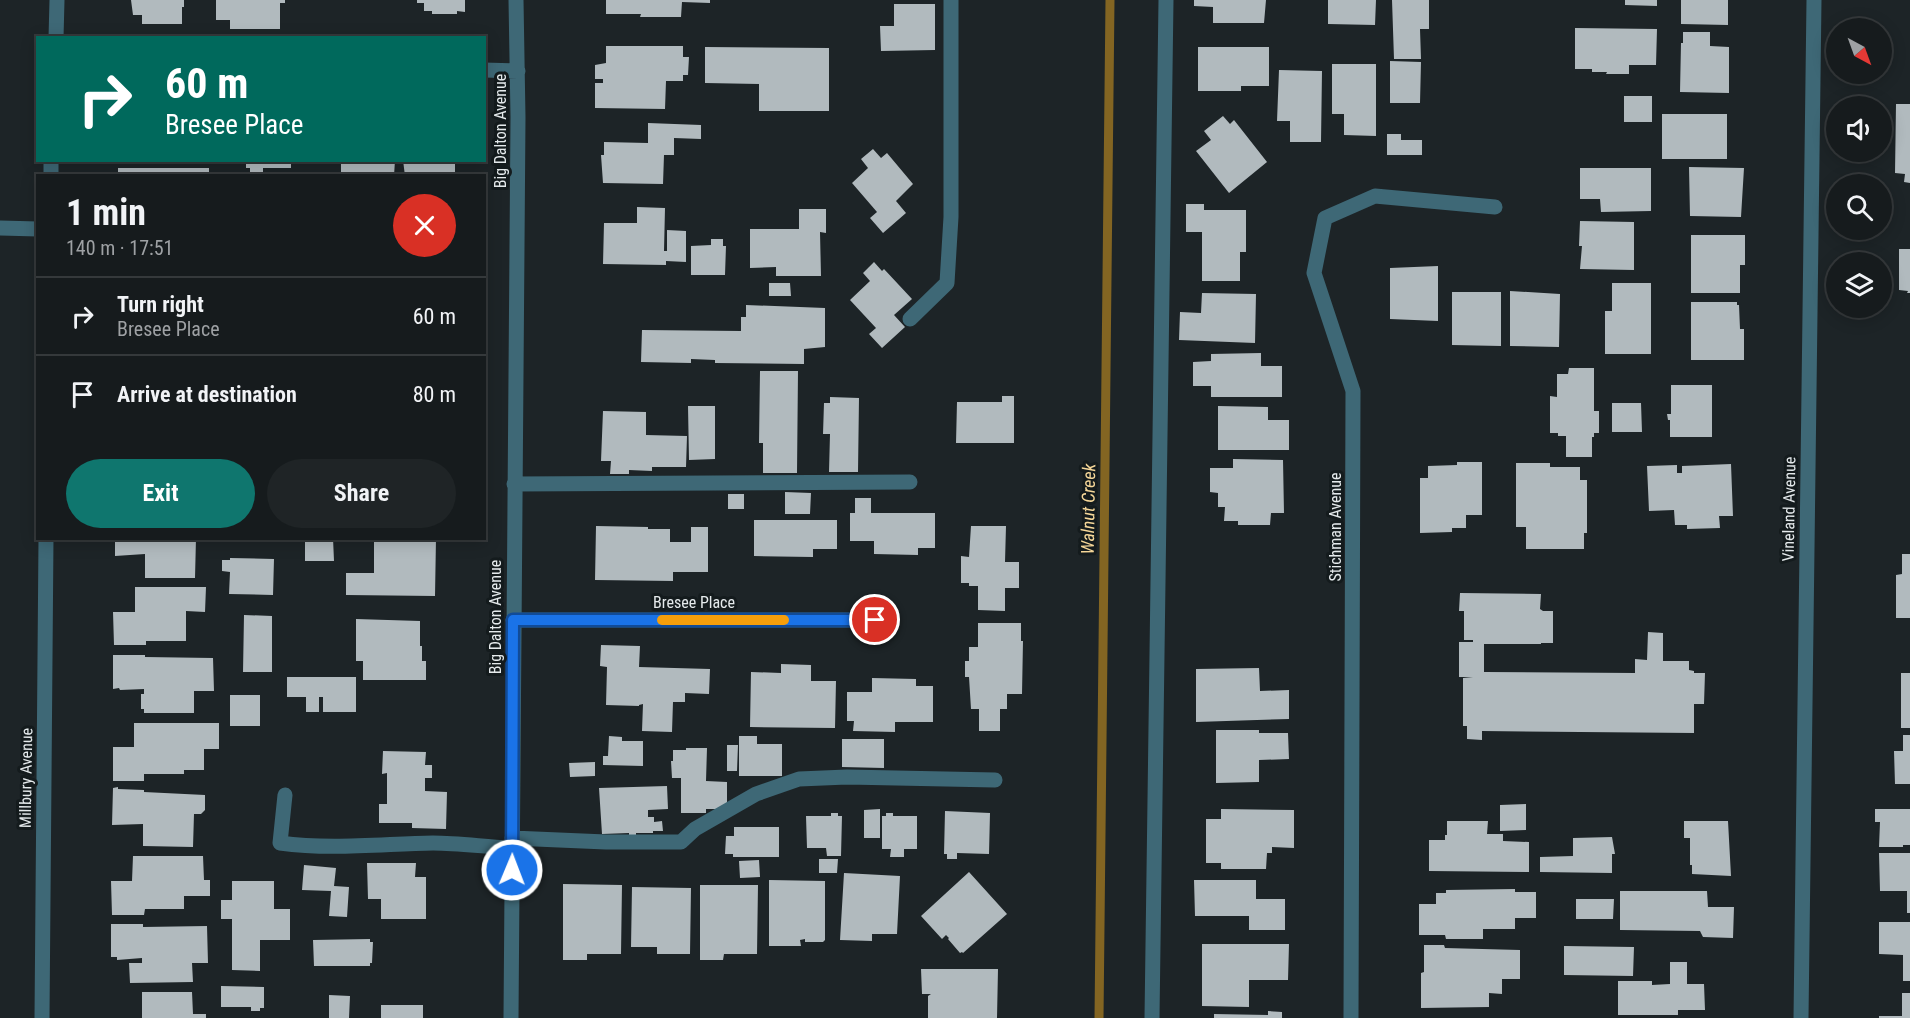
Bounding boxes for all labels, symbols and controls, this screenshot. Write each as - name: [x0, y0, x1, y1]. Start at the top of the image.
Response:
- north arrow: [1826, 18, 1892, 84]
- map controls: [1826, 18, 1892, 318]
- text: 60 m: [165, 59, 248, 108]
- icon: right: [66, 60, 144, 138]
- street label: Big Dalton Avenue: [491, 74, 510, 188]
- button: sound: [1826, 96, 1892, 162]
- text: Bresee Place: [165, 109, 303, 141]
- button: search: [1826, 174, 1892, 240]
- text: 1 min: [66, 192, 146, 234]
- button: close: [393, 194, 456, 257]
- text: 140 m · 17:51: [66, 236, 173, 260]
- button: layers: [1826, 252, 1892, 318]
- text: Turn right: [117, 292, 204, 317]
- icon: right: [66, 300, 99, 333]
- text: 60 m: [413, 304, 456, 329]
- text: Bresee Place: [117, 317, 220, 341]
- icon: arrive: [66, 378, 99, 411]
- text: Arrive at destination: [117, 382, 297, 407]
- text: 80 m: [413, 382, 456, 407]
- street label: Vineland Avenue: [1779, 457, 1799, 561]
- button: Exit: [66, 459, 255, 528]
- button: Share: [267, 459, 456, 528]
- water label: Walnut Creek: [1077, 462, 1099, 555]
- street label: Stichman Avenue: [1326, 472, 1345, 582]
- street label: Big Dalton Avenue: [486, 560, 505, 674]
- street label: Bresee Place: [653, 593, 735, 612]
- pin: [849, 594, 900, 645]
- icon: arrive: [858, 603, 891, 636]
- street label: Millbury Avenue: [16, 728, 36, 828]
- position arrow: [480, 838, 544, 902]

